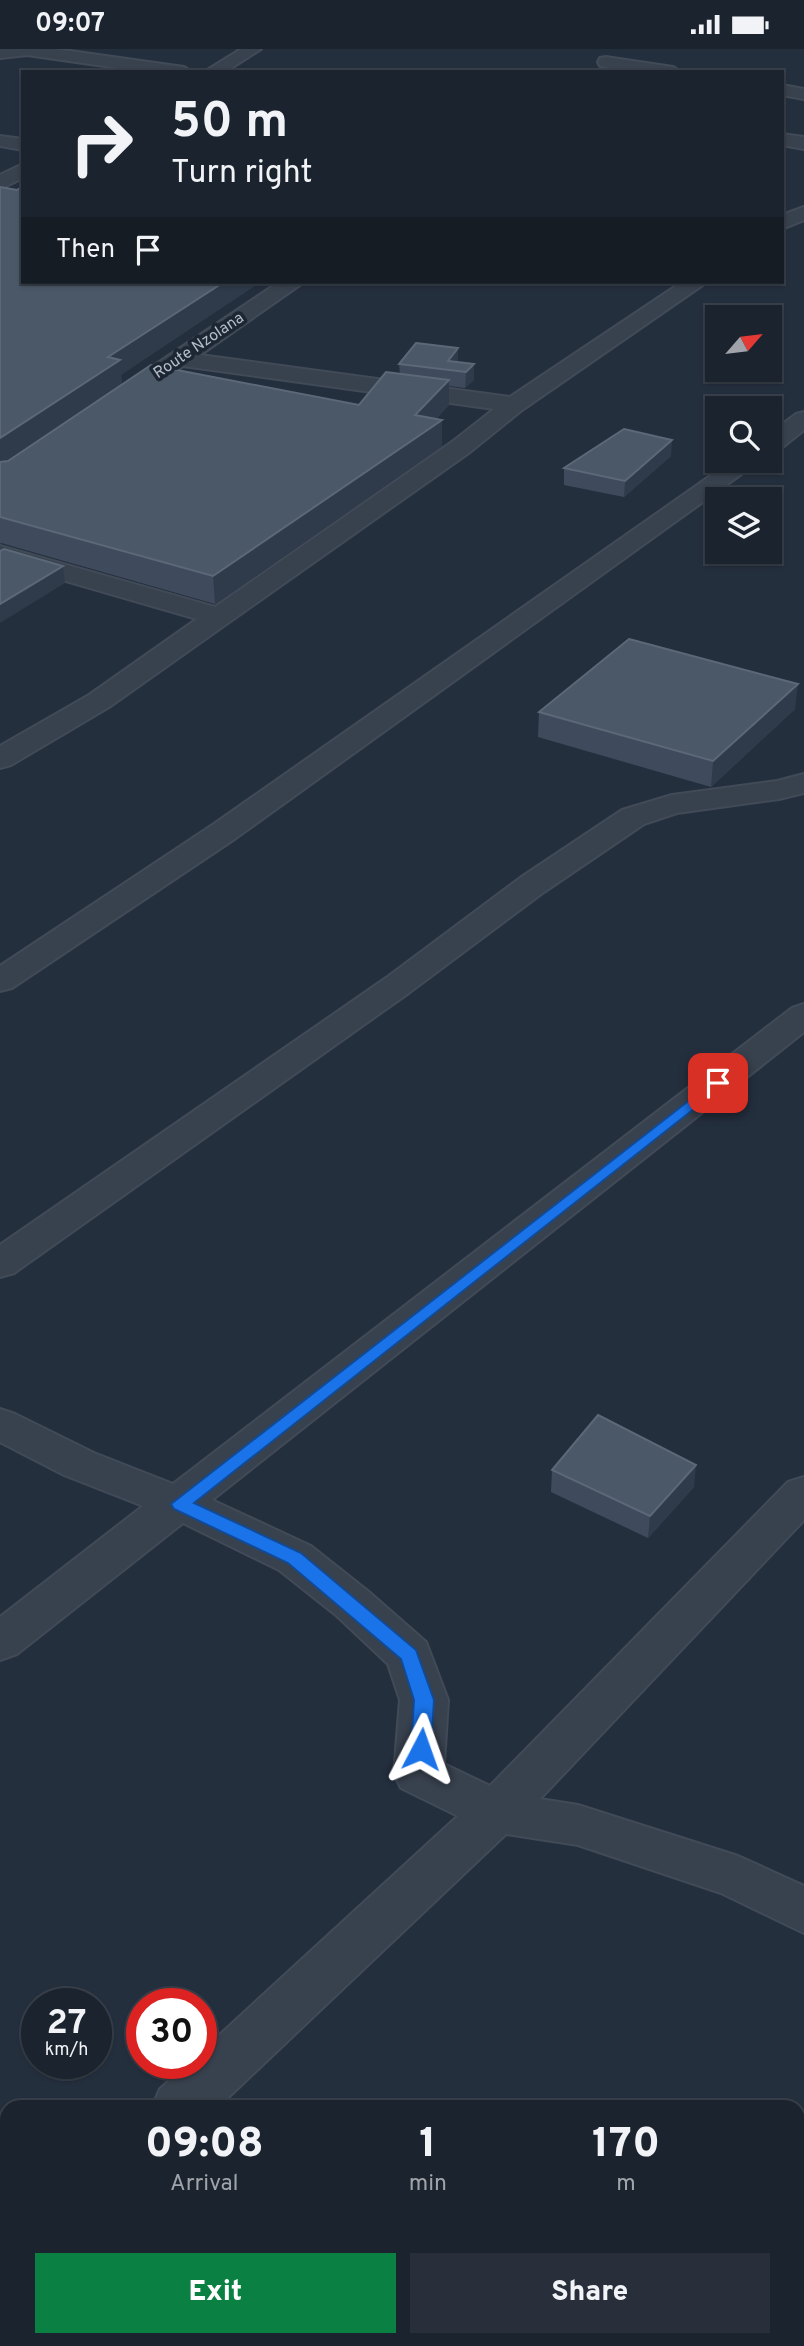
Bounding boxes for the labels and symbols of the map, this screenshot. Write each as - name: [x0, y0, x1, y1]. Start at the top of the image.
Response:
- north arrow: [705, 305, 782, 381]
- street label: Route Nzolana: [150, 308, 248, 384]
- pin: [688, 1053, 748, 1113]
- position arrow: [384, 1712, 458, 1786]
- speed limit sign: 30: [126, 1988, 217, 2079]

